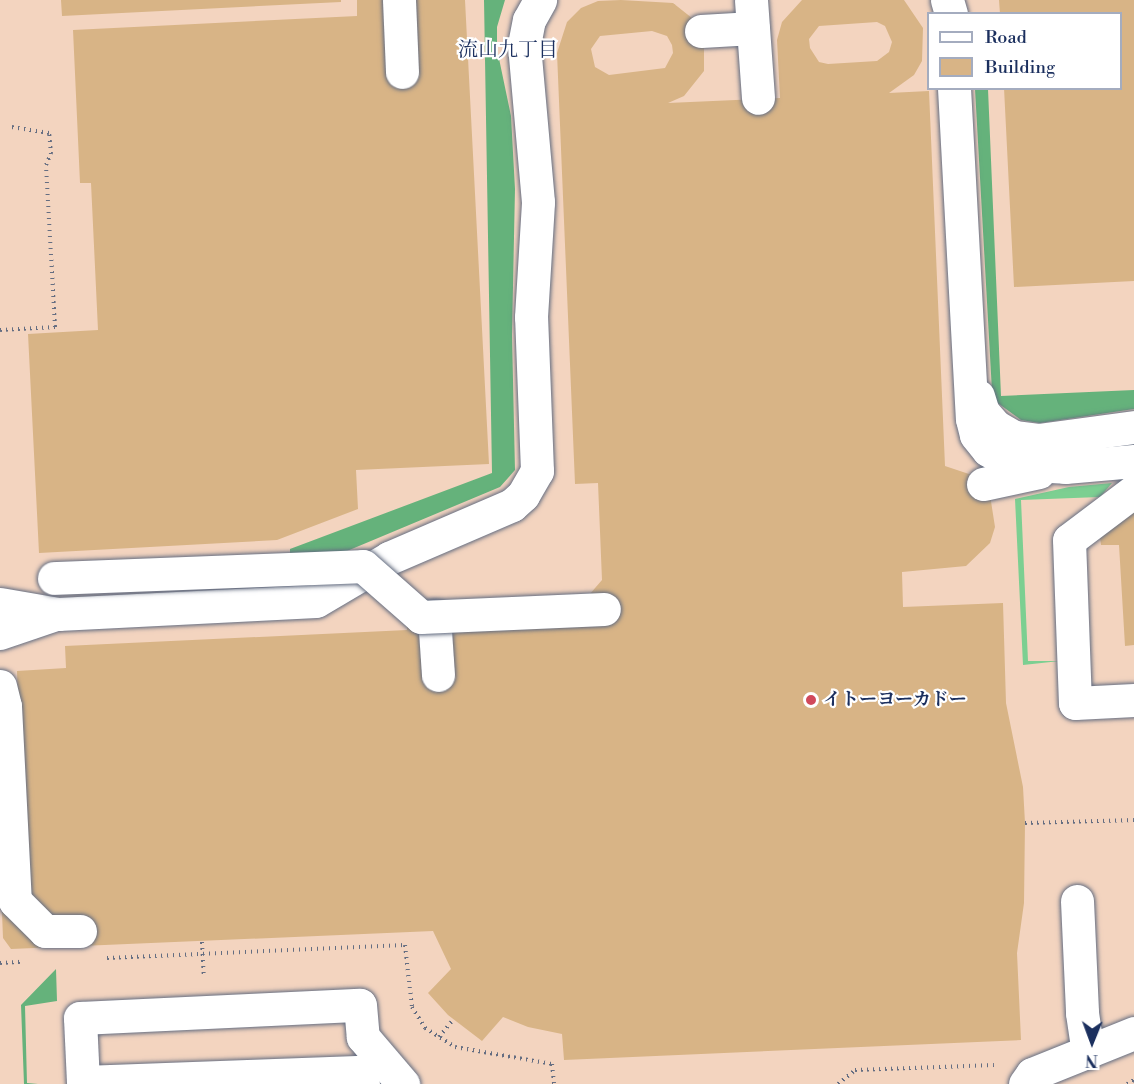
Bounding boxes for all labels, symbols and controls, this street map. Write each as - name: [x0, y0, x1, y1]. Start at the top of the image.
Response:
- legend: [927, 12, 1122, 90]
- text: Road: [985, 26, 1027, 49]
- district label: 流山九丁目: [458, 38, 558, 62]
- text: Building: [985, 56, 1055, 79]
- place label: イトーヨーカドー: [823, 689, 967, 711]
- marker: イトーヨーカドー: [804, 693, 818, 707]
- north arrow: [1062, 1012, 1122, 1072]
- text: N: [1085, 1050, 1098, 1070]

